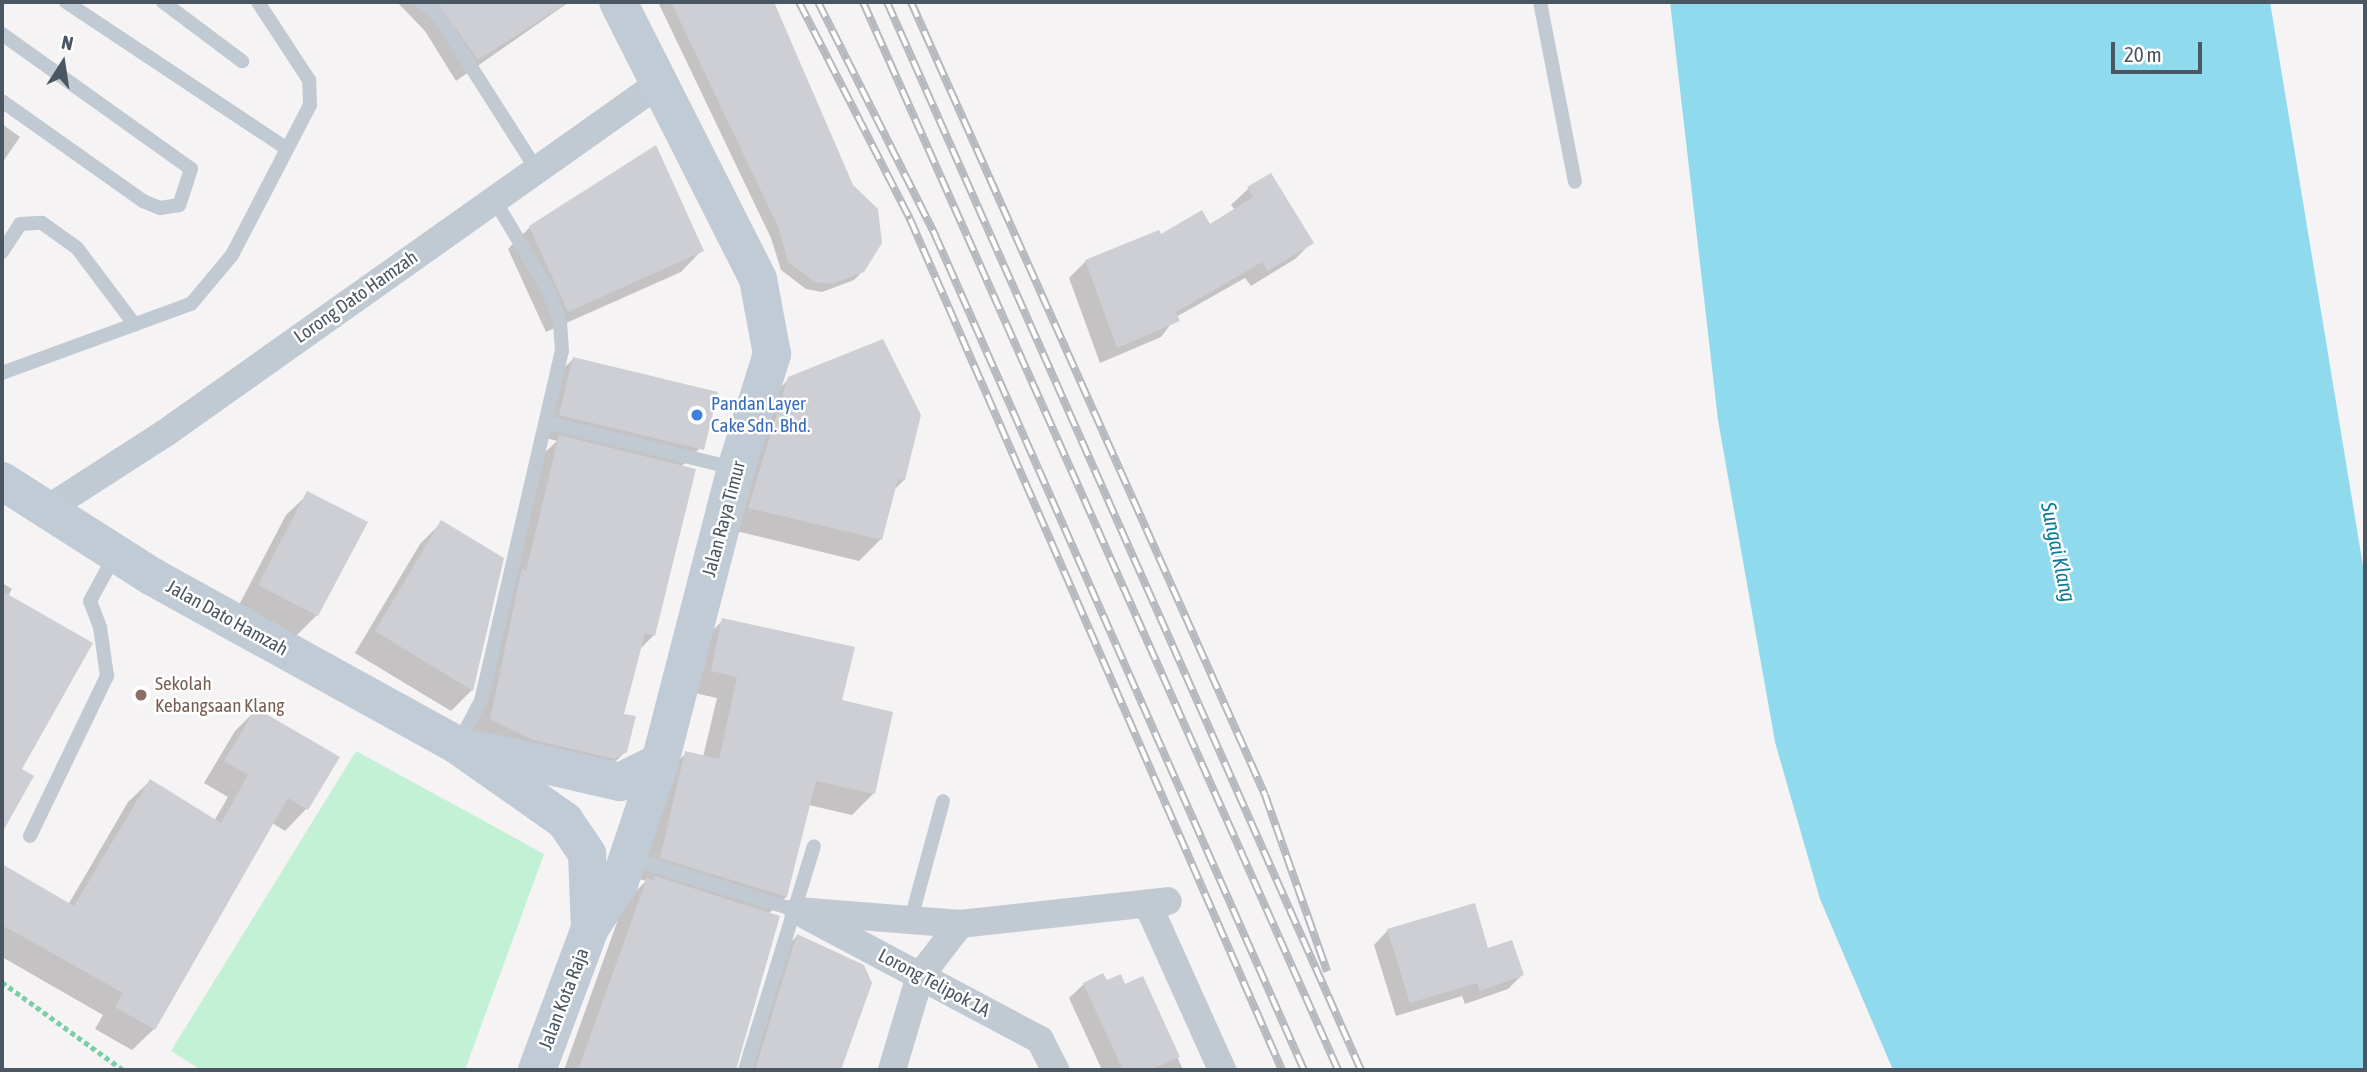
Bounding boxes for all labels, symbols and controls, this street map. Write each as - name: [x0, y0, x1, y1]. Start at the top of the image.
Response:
- north arrow: [28, 28, 98, 98]
- scale bar: [2115, 28, 2206, 72]
- text: N: [60, 31, 75, 54]
- text: 20 m: [2124, 42, 2162, 66]
- street label: Lorong Dato Hamzah: [290, 246, 422, 348]
- place label: Pandan Layer Cake Sdn. Bhd.: [711, 393, 810, 437]
- marker: Pandan Layer Cake Sdn. Bhd.: [689, 407, 705, 423]
- street label: Jalan Raya Timur: [698, 459, 750, 579]
- water label: Sungai Klang: [2036, 500, 2082, 604]
- street label: Jalan Dato Hamzah: [162, 575, 292, 661]
- place label: Sekolah Kebangsaan Klang: [155, 673, 285, 717]
- marker: Sekolah Kebangsaan Klang: [133, 687, 149, 703]
- street label: Lorong Telipok 1A: [874, 944, 994, 1022]
- street label: Jalan Kota Raja: [534, 945, 594, 1053]

